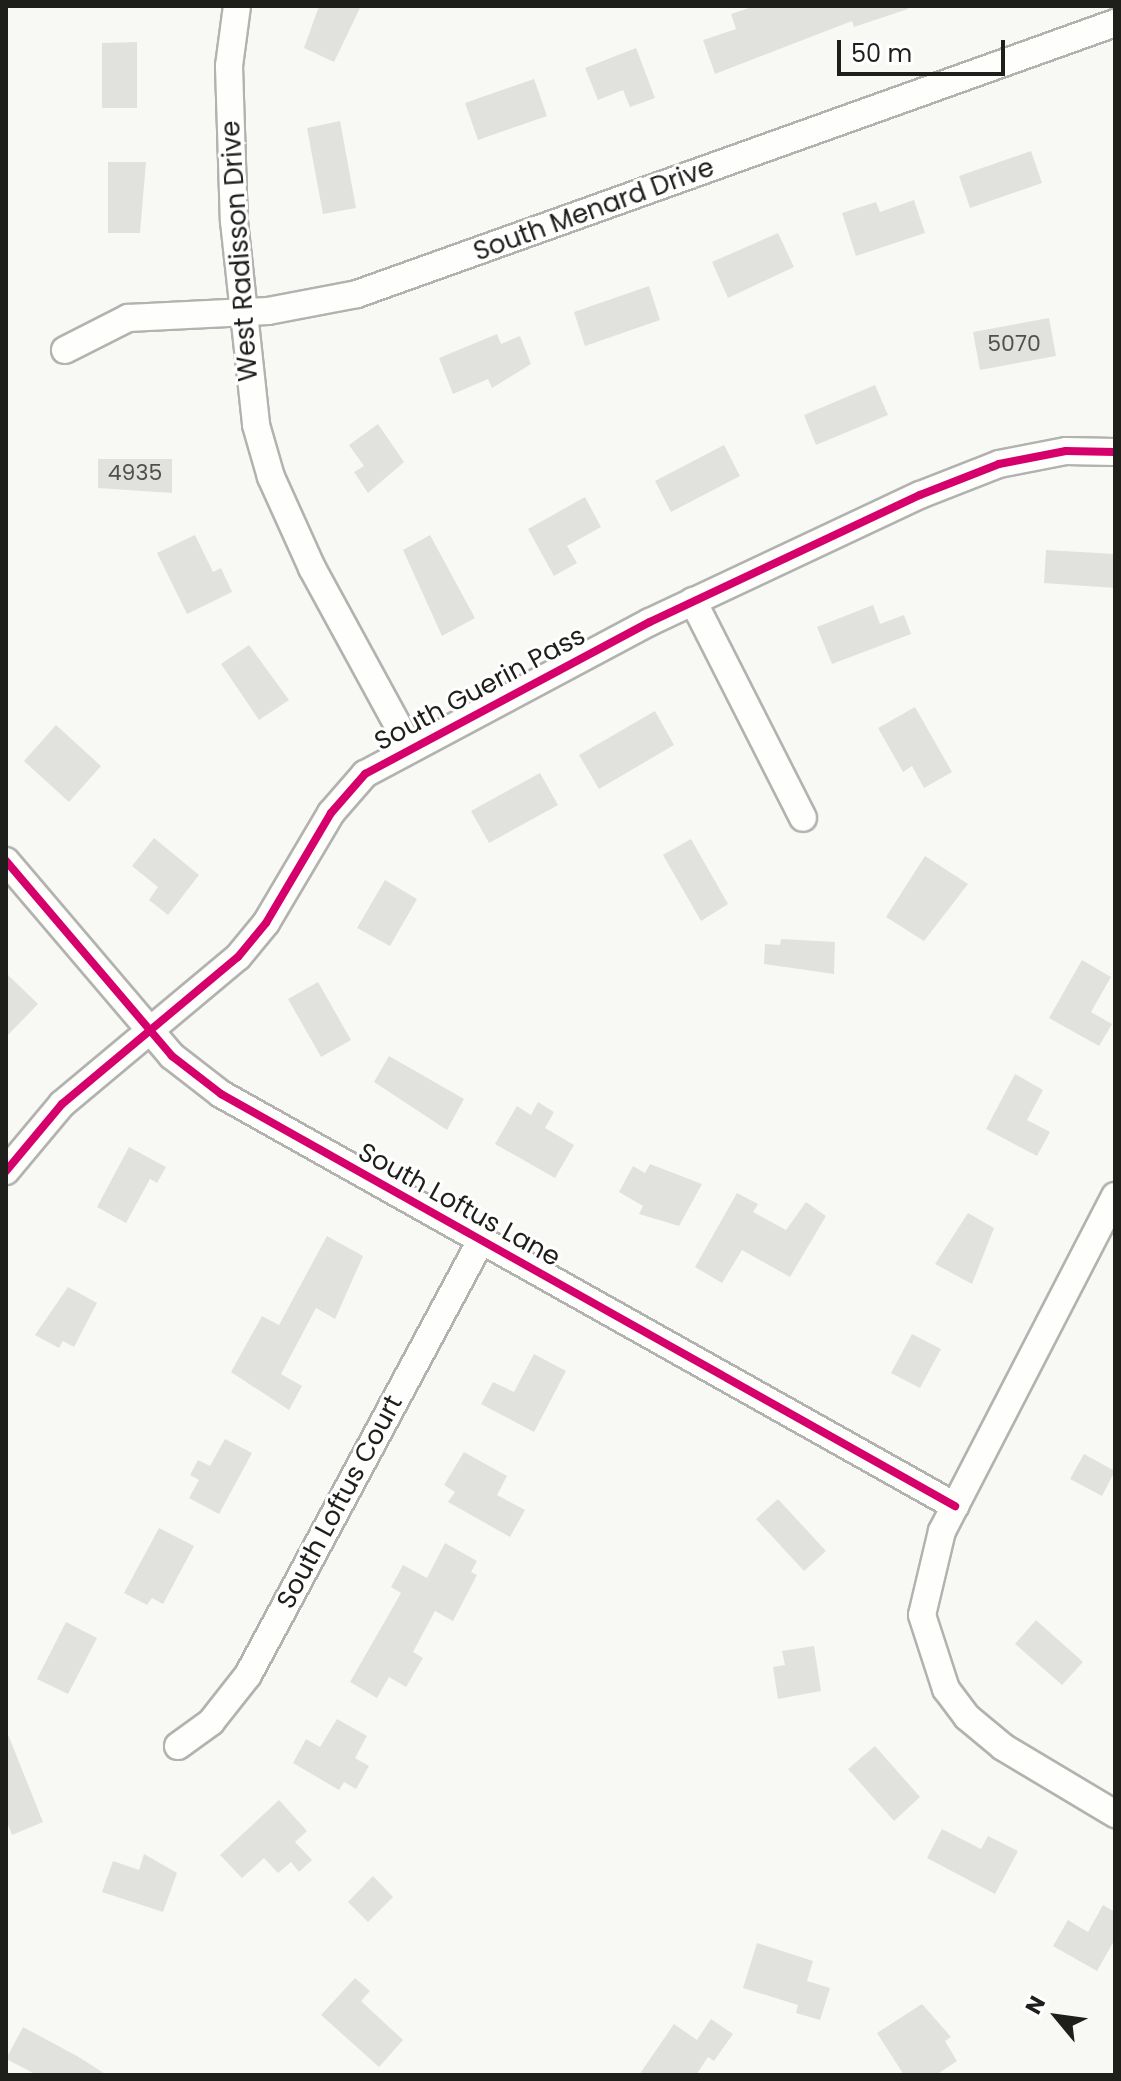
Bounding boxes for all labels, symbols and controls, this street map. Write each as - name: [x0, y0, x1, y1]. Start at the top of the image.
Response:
- scale bar: [841, 24, 1009, 74]
- text: 50 m: [851, 37, 912, 70]
- street label: West Radisson Drive: [215, 120, 265, 382]
- street label: South Menard Drive: [469, 152, 719, 268]
- house number: 5070: [987, 331, 1041, 357]
- house number: 4935: [108, 460, 162, 486]
- street label: South Guerin Pass: [369, 620, 591, 758]
- street label: South Loftus Lane: [353, 1137, 565, 1273]
- street label: South Loftus Court: [271, 1390, 409, 1614]
- north arrow: [1017, 1977, 1097, 2057]
- text: N: [1018, 1990, 1053, 2020]

